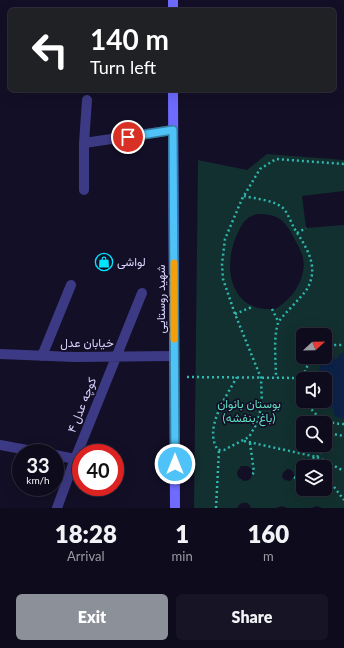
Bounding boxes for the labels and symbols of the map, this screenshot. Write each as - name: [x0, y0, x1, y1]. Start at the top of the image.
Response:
- pin: [111, 120, 145, 154]
- shop icon: لواشی: [94, 252, 114, 272]
- place label: لواشی: [117, 254, 146, 270]
- street label: شهید روستایی: [153, 265, 169, 333]
- north arrow: [296, 328, 332, 364]
- street label: خیابان عدل: [60, 335, 114, 351]
- street label: کوچه عدل ۴: [64, 375, 100, 435]
- park label: بوستان بانوان (باغ بنفشه): [217, 396, 281, 427]
- position arrow: [154, 443, 196, 485]
- speed limit sign: 40: [72, 444, 124, 496]

